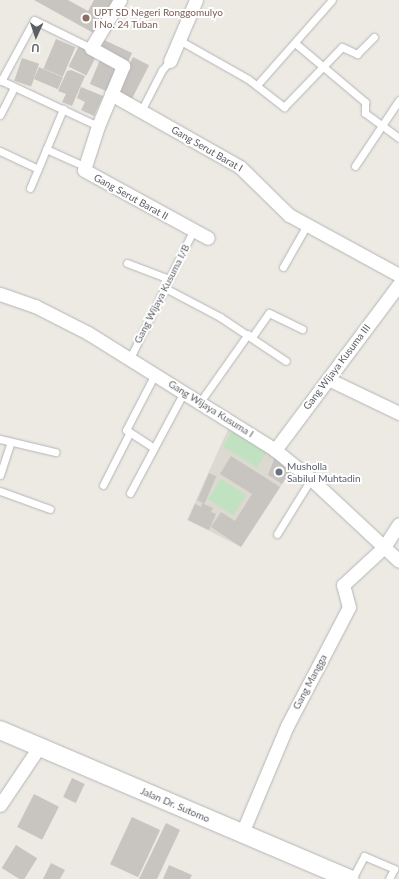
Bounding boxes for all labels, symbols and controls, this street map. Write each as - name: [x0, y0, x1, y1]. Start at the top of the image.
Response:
- place label: UPT SD Negeri Ronggomulyo I No. 24 Tuban: [94, 6, 223, 30]
- marker: UPT SD Negeri Ronggomulyo I No. 24 Tuban: [81, 13, 91, 23]
- north arrow: [16, 16, 56, 56]
- text: U: [31, 42, 40, 55]
- street label: Gang Serut Barat I: [169, 124, 245, 174]
- street label: Gang Serut Barat II: [92, 172, 170, 222]
- street label: Gang Wijaya Kusuma I/B: [132, 242, 192, 346]
- street label: Gang Wijaya Kusuma III: [301, 322, 373, 412]
- street label: Gang Wijaya Kusuma I: [166, 378, 256, 440]
- place label: Musholla Sabilul Muhtadin: [287, 460, 361, 484]
- marker: Musholla Sabilul Muhtadin: [274, 467, 284, 477]
- street label: Gang Mangga: [290, 652, 330, 712]
- street label: Jalan Dr. Sutomo: [139, 785, 211, 825]

